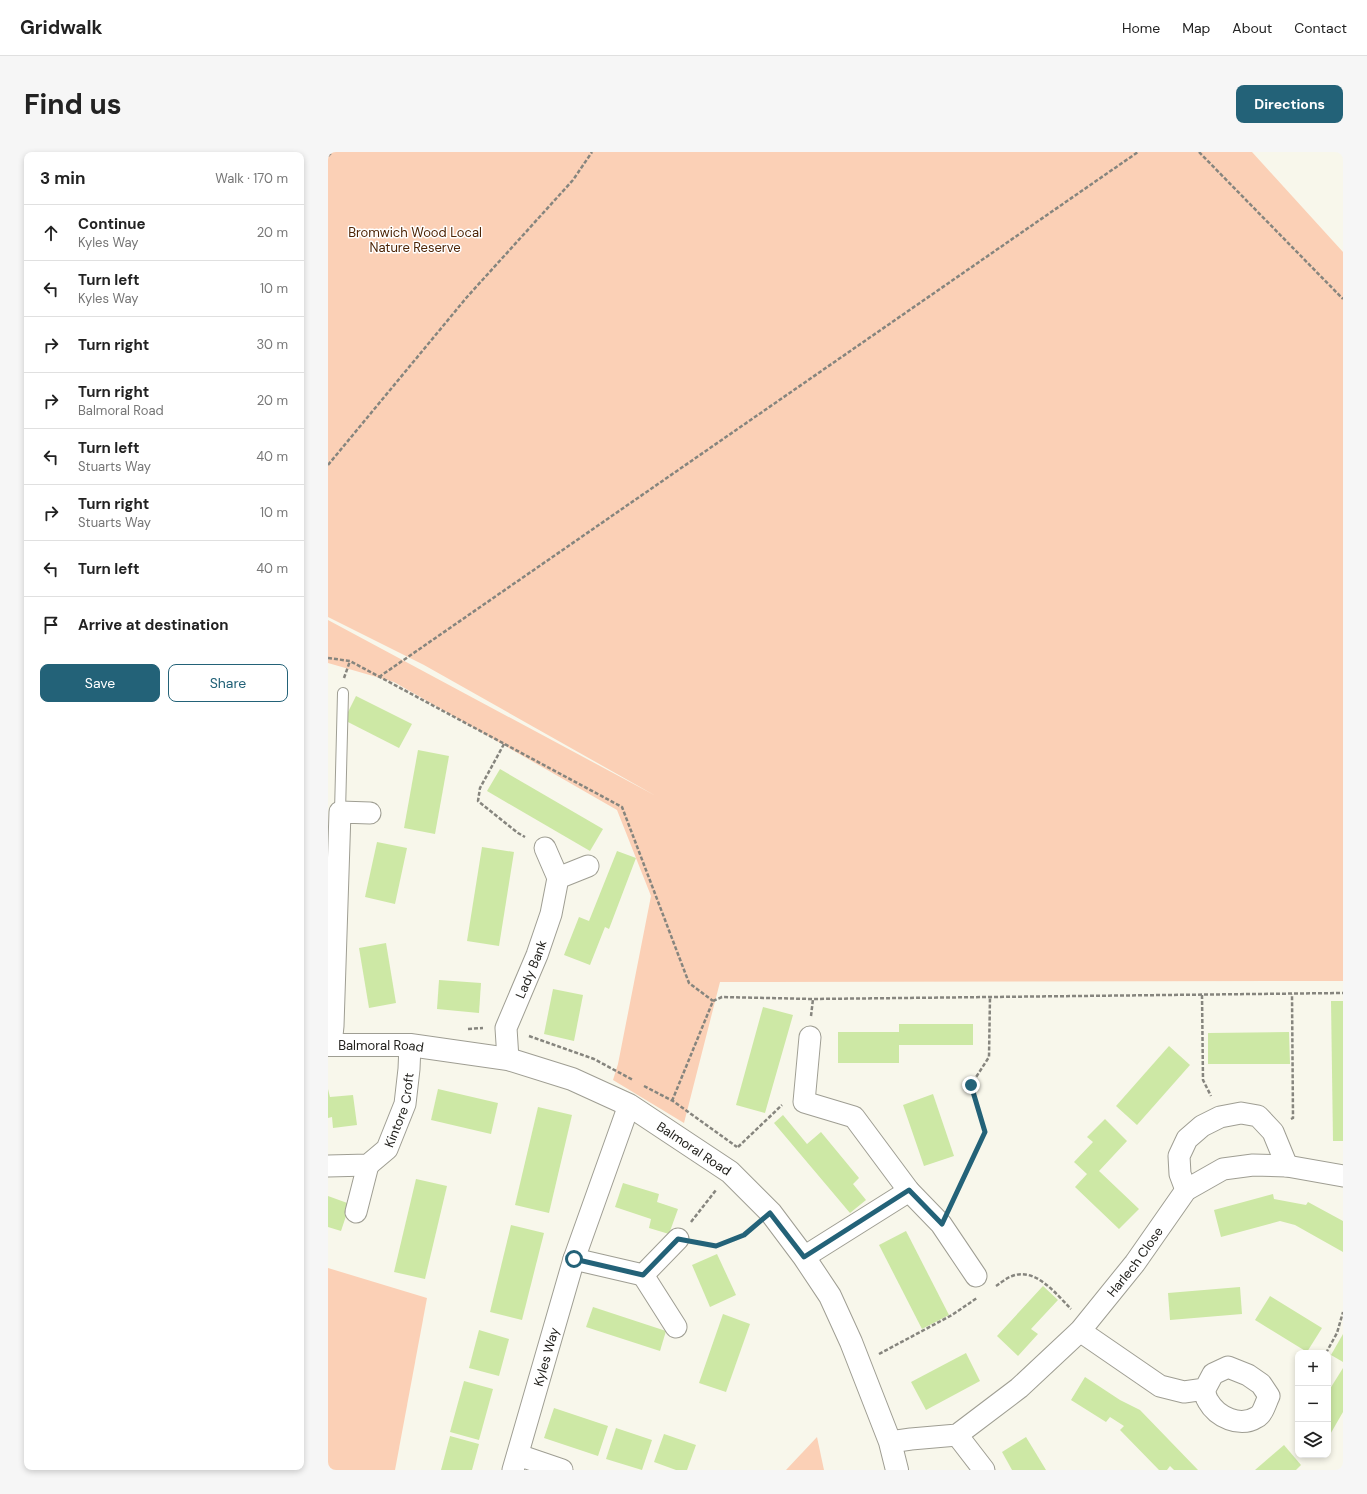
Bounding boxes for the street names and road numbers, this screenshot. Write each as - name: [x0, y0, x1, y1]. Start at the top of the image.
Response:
- street label: Lady Bank: [511, 937, 550, 1001]
- street label: Balmoral Road: [338, 1036, 425, 1055]
- street label: Kintore Croft: [380, 1072, 417, 1150]
- street label: Balmoral Road: [654, 1118, 735, 1179]
- street label: Harlech Close: [1103, 1223, 1166, 1300]
- street label: Kyles Way: [529, 1325, 562, 1388]

